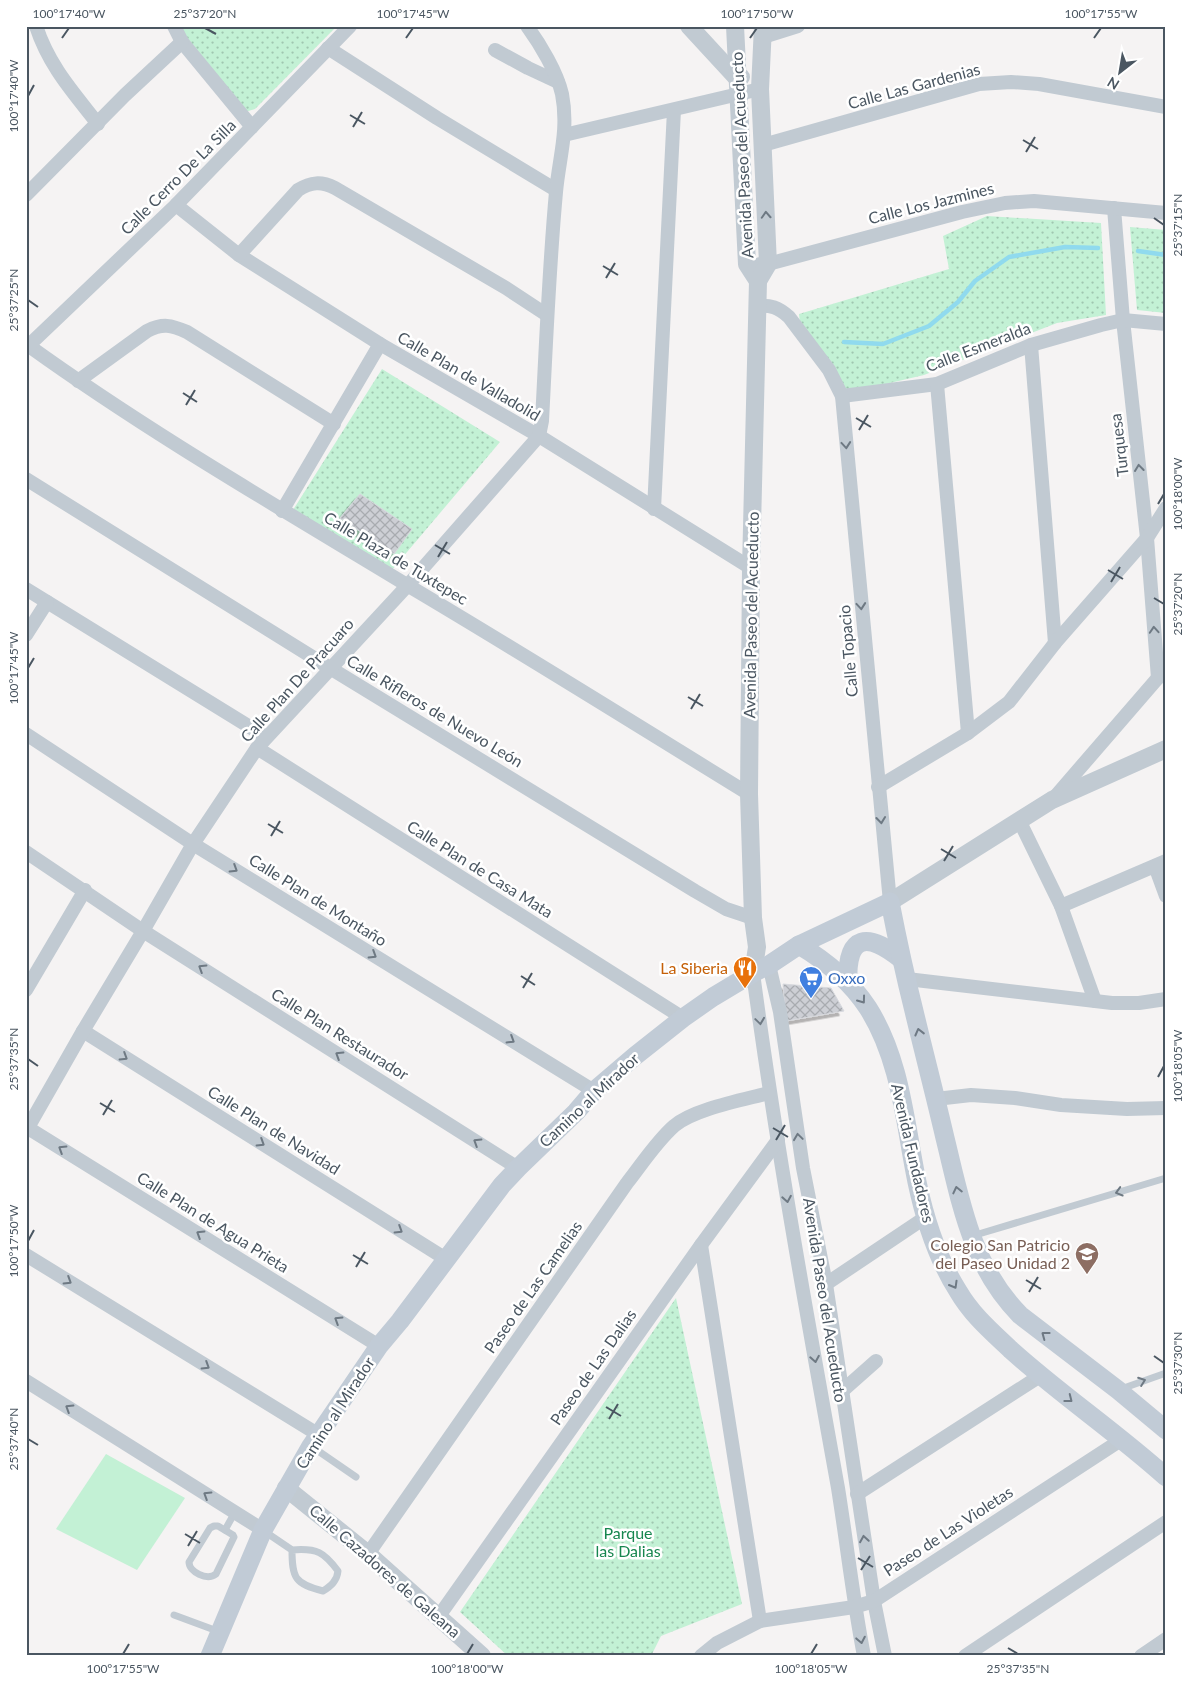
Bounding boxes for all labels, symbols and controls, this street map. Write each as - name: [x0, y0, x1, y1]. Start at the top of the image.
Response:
- text: 100°17'40"W: [32, 6, 106, 21]
- text: 25°37'20"N: [174, 6, 236, 21]
- text: 100°17'45"W: [376, 6, 450, 21]
- text: 100°17'50"W: [720, 6, 794, 21]
- text: 100°17'55"W: [1064, 6, 1138, 21]
- north arrow: [1094, 48, 1144, 98]
- street label: Avenida Paseo del Acueducto: [727, 51, 756, 259]
- text: 100°17'40"W: [6, 59, 21, 133]
- street label: Calle Las Gardenias: [846, 59, 982, 112]
- text: N: [1104, 74, 1122, 94]
- street label: Calle Cerro De La Silla: [116, 115, 239, 238]
- street label: Calle Los Jazmines: [866, 178, 996, 227]
- text: 25°37'15"N: [1170, 194, 1185, 256]
- one-way arrow: [761, 211, 772, 219]
- text: 25°37'25"N: [6, 269, 21, 331]
- street label: Calle Esmeralda: [923, 318, 1033, 375]
- street label: Calle Plan de Valladolid: [394, 327, 544, 424]
- street label: Turquesa: [1105, 412, 1132, 478]
- one-way arrow: [840, 441, 851, 449]
- text: 100°18'00"W: [1170, 457, 1185, 531]
- one-way arrow: [1134, 463, 1145, 471]
- street label: Calle Plaza de Tuxtepec: [321, 507, 472, 608]
- street label: Avenida Paseo del Acueducto: [739, 511, 762, 719]
- text: 25°37'20"N: [1170, 573, 1185, 635]
- one-way arrow: [855, 603, 866, 611]
- street label: Calle Topacio: [834, 604, 861, 698]
- street label: Calle Plan De Pracuaro: [236, 614, 357, 745]
- one-way arrow: [1149, 625, 1160, 633]
- text: 100°17'45"W: [6, 631, 21, 705]
- street label: Calle Rifleros de Nuevo León: [344, 650, 527, 771]
- street label: Calle Plan de Casa Mata: [404, 816, 557, 921]
- one-way arrow: [875, 817, 886, 825]
- street label: Calle Plan de Montaño: [246, 849, 391, 950]
- one-way arrow: [229, 863, 238, 873]
- one-way arrow: [367, 948, 376, 958]
- restaurant icon: La Siberia: [732, 955, 758, 989]
- place label: La Siberia: [660, 958, 728, 977]
- one-way arrow: [198, 965, 207, 974]
- supermarket icon: Oxxo: [798, 965, 824, 999]
- place label: Oxxo: [828, 968, 865, 987]
- street label: Calle Plan Restaurador: [268, 984, 412, 1084]
- one-way arrow: [856, 994, 865, 1004]
- one-way arrow: [754, 1017, 764, 1025]
- one-way arrow: [914, 1027, 925, 1036]
- text: 25°37'35"N: [6, 1028, 21, 1090]
- text: 100°18'05"W: [1170, 1029, 1185, 1103]
- one-way arrow: [505, 1034, 514, 1043]
- street label: Camino al Mirador: [535, 1048, 643, 1151]
- one-way arrow: [118, 1050, 127, 1060]
- one-way arrow: [336, 1052, 345, 1061]
- street label: Calle Plan de Navidad: [205, 1081, 344, 1178]
- street label: Avenida Fundadores: [888, 1081, 939, 1225]
- one-way arrow: [794, 1132, 804, 1141]
- one-way arrow: [256, 1137, 265, 1147]
- one-way arrow: [473, 1138, 482, 1148]
- one-way arrow: [58, 1145, 67, 1155]
- street label: Calle Plan de Agua Prieta: [134, 1167, 293, 1276]
- one-way arrow: [952, 1185, 963, 1194]
- one-way arrow: [1115, 1186, 1124, 1196]
- one-way arrow: [781, 1195, 791, 1203]
- street label: Avenida Paseo del Acueducto: [800, 1196, 851, 1404]
- text: 100°17'50"W: [6, 1204, 21, 1278]
- street label: Paseo de Las Camelias: [480, 1217, 586, 1357]
- one-way arrow: [394, 1223, 403, 1233]
- one-way arrow: [196, 1231, 205, 1241]
- place label: Colegio San Patricio del Paseo Unidad 2: [930, 1235, 1070, 1272]
- school or university icon: Colegio San Patricio del Paseo Unidad 2: [1074, 1241, 1100, 1275]
- one-way arrow: [62, 1274, 71, 1284]
- one-way arrow: [948, 1280, 958, 1289]
- street label: Paseo de Las Dalias: [546, 1305, 640, 1428]
- one-way arrow: [334, 1317, 343, 1326]
- one-way arrow: [1041, 1332, 1051, 1341]
- text: 25°37'30"N: [1170, 1332, 1185, 1394]
- street label: Camino al Mirador: [291, 1353, 378, 1472]
- one-way arrow: [809, 1355, 819, 1363]
- one-way arrow: [201, 1359, 210, 1369]
- one-way arrow: [1137, 1377, 1146, 1387]
- one-way arrow: [1063, 1393, 1072, 1401]
- one-way arrow: [65, 1405, 74, 1415]
- text: 25°37'40"N: [6, 1408, 21, 1470]
- street label: Paseo de Las Violetas: [879, 1482, 1016, 1580]
- one-way arrow: [203, 1491, 212, 1501]
- street label: Calle Cazadores de Galeana: [306, 1500, 465, 1641]
- park label: Parque las Dalias: [595, 1523, 661, 1560]
- one-way arrow: [859, 1535, 870, 1543]
- one-way arrow: [855, 1636, 865, 1645]
- text: 100°17'55"W: [86, 1661, 160, 1676]
- text: 100°18'00"W: [430, 1661, 504, 1676]
- text: 100°18'05"W: [774, 1661, 848, 1676]
- text: 25°37'35"N: [987, 1661, 1049, 1676]

